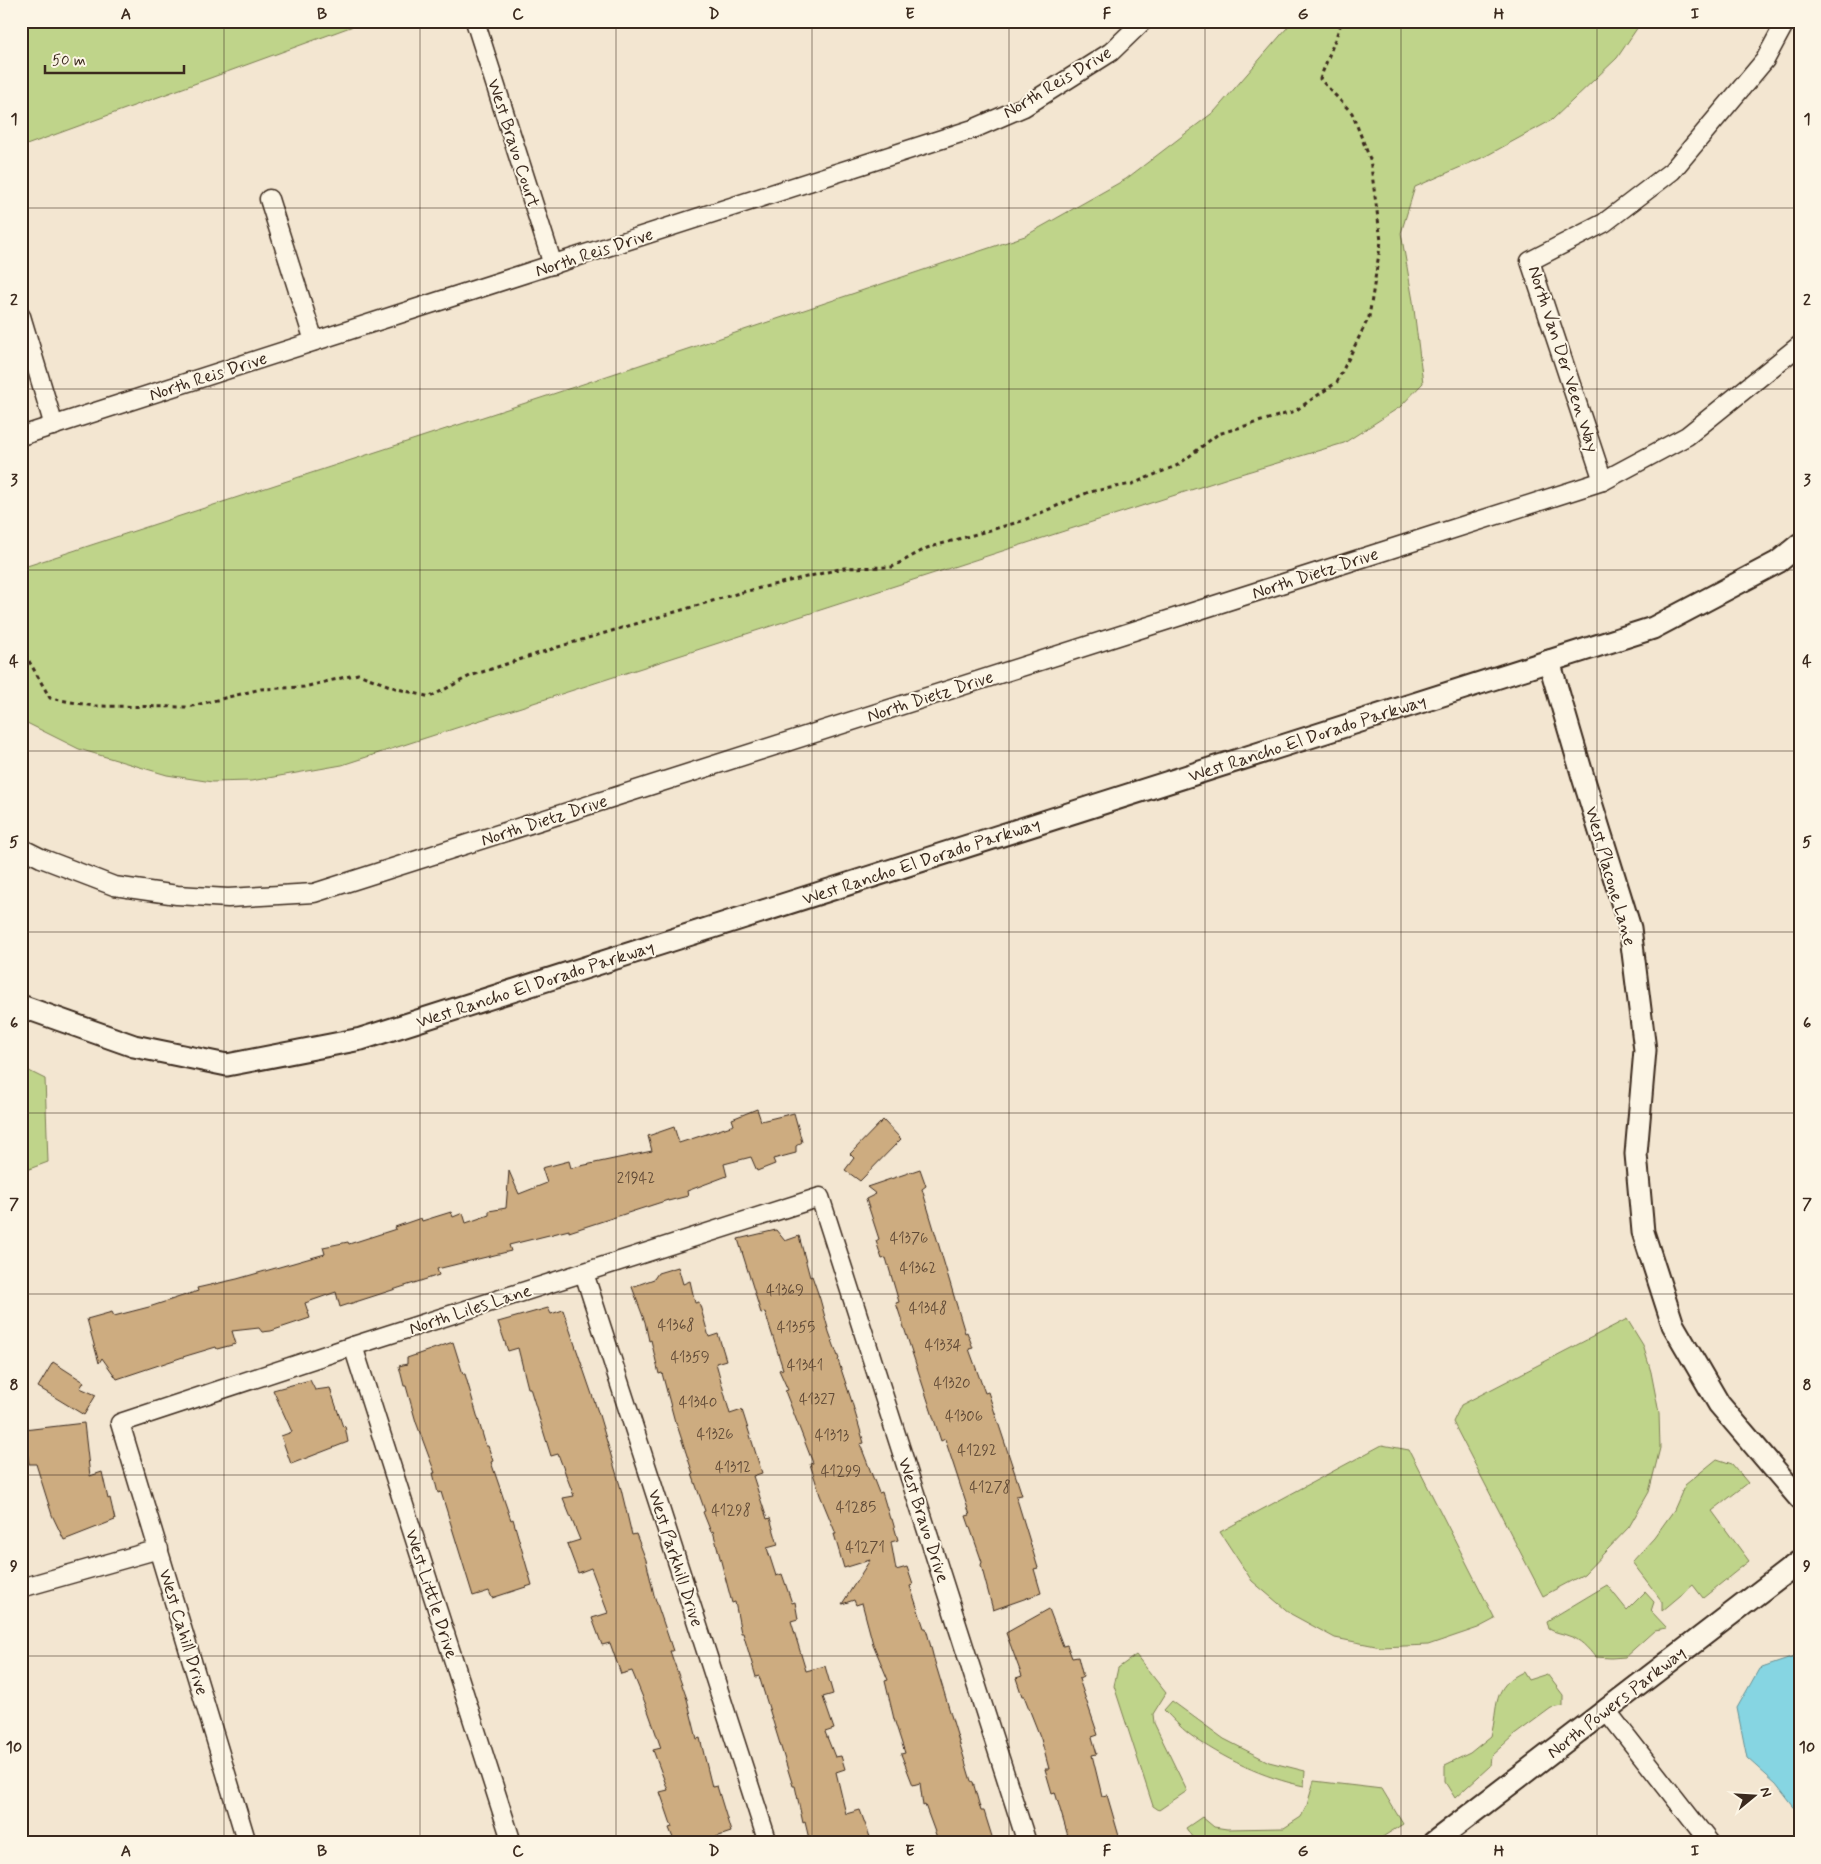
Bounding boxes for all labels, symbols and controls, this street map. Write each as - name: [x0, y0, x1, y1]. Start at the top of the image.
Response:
- text: A: [121, 4, 131, 25]
- text: B: [317, 4, 327, 25]
- text: C: [512, 4, 524, 25]
- text: D: [708, 4, 720, 25]
- text: E: [905, 4, 915, 25]
- text: F: [1103, 4, 1112, 25]
- text: G: [1298, 4, 1309, 25]
- text: H: [1494, 4, 1505, 25]
- text: I: [1691, 4, 1700, 25]
- street label: North Reis Drive: [999, 41, 1116, 125]
- scale bar: [45, 42, 184, 74]
- text: 50 m: [52, 51, 86, 71]
- street label: West Bravo Court: [481, 76, 545, 211]
- text: 1: [10, 109, 18, 130]
- text: 1: [1803, 109, 1811, 130]
- street label: North Reis Drive: [532, 223, 656, 283]
- street label: North Van Der Veen Way: [1522, 263, 1605, 456]
- text: 2: [10, 290, 18, 311]
- text: 2: [1803, 290, 1811, 311]
- street label: North Reis Drive: [146, 347, 270, 407]
- text: 3: [10, 470, 18, 491]
- text: 3: [1803, 470, 1811, 491]
- street label: North Dietz Drive: [1249, 542, 1382, 606]
- text: 4: [9, 651, 19, 672]
- text: 4: [1802, 651, 1812, 672]
- street label: North Dietz Drive: [864, 665, 997, 729]
- street label: West Rancho El Dorado Parkway: [1185, 689, 1429, 789]
- street label: North Dietz Drive: [478, 789, 611, 853]
- street label: West Placone Lane: [1579, 804, 1641, 949]
- street label: West Rancho El Dorado Parkway: [799, 812, 1043, 912]
- text: 5: [9, 832, 19, 853]
- text: 5: [1802, 832, 1812, 853]
- street label: West Rancho El Dorado Parkway: [413, 935, 657, 1035]
- text: 6: [10, 1013, 18, 1034]
- text: 6: [1803, 1013, 1811, 1034]
- house number: 21942: [617, 1169, 655, 1189]
- text: 7: [9, 1194, 19, 1215]
- text: 7: [1802, 1194, 1812, 1215]
- house number: 41376: [890, 1229, 928, 1249]
- house number: 41362: [900, 1259, 937, 1279]
- street label: North Liles Lane: [406, 1279, 535, 1341]
- house number: 41369: [766, 1281, 804, 1301]
- house number: 41348: [909, 1299, 947, 1319]
- house number: 41368: [657, 1316, 695, 1336]
- house number: 41355: [777, 1318, 815, 1338]
- house number: 41334: [924, 1336, 962, 1356]
- house number: 41359: [670, 1348, 710, 1368]
- house number: 41341: [787, 1356, 823, 1376]
- house number: 41320: [933, 1374, 971, 1394]
- text: 8: [9, 1375, 19, 1396]
- text: 8: [1802, 1375, 1812, 1396]
- house number: 41327: [799, 1390, 836, 1410]
- house number: 41340: [679, 1393, 717, 1413]
- house number: 41306: [945, 1407, 983, 1427]
- house number: 41326: [697, 1425, 733, 1445]
- house number: 41313: [815, 1426, 849, 1446]
- house number: 41292: [957, 1441, 997, 1461]
- street label: West Bravo Drive: [892, 1455, 955, 1586]
- house number: 41312: [715, 1458, 751, 1478]
- house number: 41299: [821, 1462, 861, 1482]
- house number: 41278: [969, 1478, 1011, 1498]
- street label: West Parkhill Drive: [642, 1487, 709, 1630]
- house number: 41285: [836, 1498, 876, 1518]
- house number: 41298: [711, 1501, 751, 1521]
- street label: West Little Drive: [399, 1527, 463, 1662]
- house number: 41271: [845, 1538, 885, 1558]
- text: 9: [10, 1556, 18, 1577]
- text: 9: [1803, 1556, 1811, 1577]
- street label: West Cahill Drive: [152, 1566, 214, 1698]
- street label: North Powers Parkway: [1542, 1641, 1691, 1765]
- text: 10: [6, 1737, 22, 1758]
- text: 10: [1799, 1737, 1815, 1758]
- north arrow: [1728, 1772, 1778, 1822]
- text: N: [1755, 1785, 1775, 1800]
- text: A: [121, 1841, 131, 1862]
- text: B: [317, 1841, 327, 1862]
- text: C: [512, 1841, 524, 1862]
- text: D: [708, 1841, 720, 1862]
- text: E: [905, 1841, 915, 1862]
- text: F: [1103, 1841, 1112, 1862]
- text: G: [1298, 1841, 1309, 1862]
- text: H: [1494, 1841, 1505, 1862]
- text: I: [1691, 1841, 1700, 1862]

